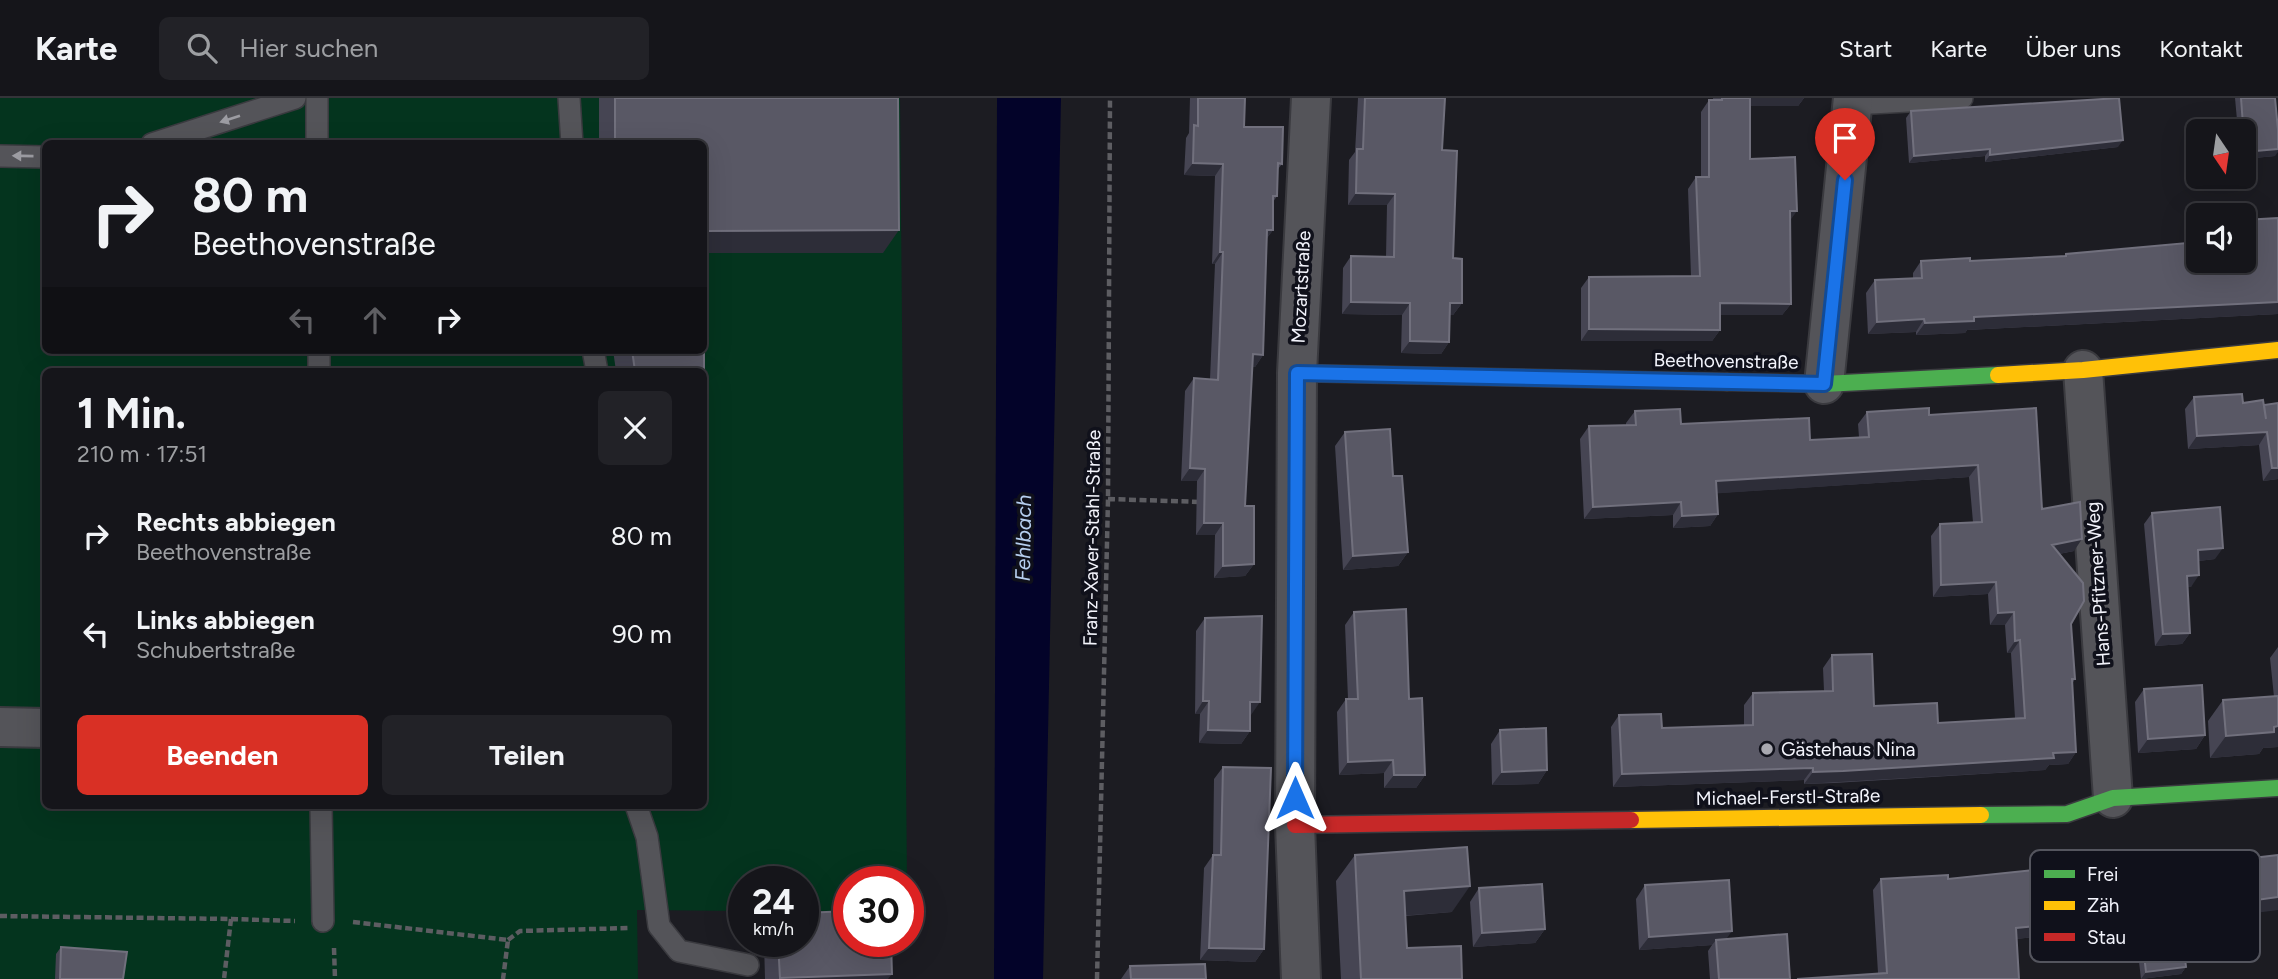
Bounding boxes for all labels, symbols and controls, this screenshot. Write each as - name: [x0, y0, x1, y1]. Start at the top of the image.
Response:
- search box: [159, 17, 649, 80]
- text: Karte: [35, 29, 117, 68]
- icon: search: [183, 29, 221, 67]
- text: Hier suchen: [239, 32, 378, 64]
- text: Start: [1839, 34, 1892, 63]
- text: Karte: [1930, 34, 1987, 63]
- text: Über uns: [2025, 34, 2121, 63]
- text: Kontakt: [2159, 34, 2243, 63]
- pin: [1815, 108, 1875, 180]
- one-way arrow: [220, 114, 241, 125]
- icon: arrive: [1826, 119, 1864, 157]
- north arrow: [2186, 119, 2256, 189]
- map controls: [2186, 119, 2256, 273]
- one-way arrow: [12, 151, 34, 162]
- text: 80 m: [192, 165, 308, 224]
- icon: right: [77, 168, 168, 259]
- button: sound: [2186, 203, 2256, 273]
- text: Beethovenstraße: [192, 225, 436, 263]
- street label: Mozartstraße: [1287, 230, 1315, 344]
- icon: left: [283, 301, 321, 339]
- icon: ahead: [356, 301, 394, 339]
- icon: right: [429, 301, 467, 339]
- street label: Beethovenstraße: [1653, 348, 1799, 374]
- text: 1 Min.: [77, 388, 186, 439]
- button: close: [598, 391, 672, 465]
- street label: Franz-Xaver-Stahl-Straße: [1079, 430, 1105, 646]
- text: 210 m · 17:51: [77, 440, 207, 468]
- water label: Fehlbach: [1010, 494, 1036, 582]
- street label: Hans-Pfitzner-Weg: [2081, 501, 2115, 667]
- text: Rechts abbiegen: [136, 506, 336, 538]
- icon: right: [77, 517, 115, 555]
- text: 80 m: [611, 520, 672, 552]
- text: Beethovenstraße: [136, 538, 311, 566]
- text: Links abbiegen: [136, 604, 315, 636]
- icon: left: [77, 615, 115, 653]
- text: 90 m: [612, 618, 672, 650]
- text: Schubertstraße: [136, 636, 295, 664]
- button: Beenden: [77, 715, 368, 795]
- button: Teilen: [382, 715, 672, 795]
- place label: Gästehaus Nina: [1781, 738, 1915, 761]
- marker: Gästehaus Nina: [1759, 741, 1775, 757]
- position arrow: [1258, 761, 1332, 835]
- street label: Michael-Ferstl-Straße: [1695, 784, 1881, 810]
- legend: [2030, 850, 2260, 962]
- text: Frei: [2087, 863, 2118, 886]
- speed limit sign: 30: [833, 866, 924, 957]
- text: 24: [752, 881, 795, 923]
- text: Zäh: [2087, 894, 2119, 917]
- text: km/h: [753, 918, 794, 940]
- text: Stau: [2087, 926, 2126, 949]

